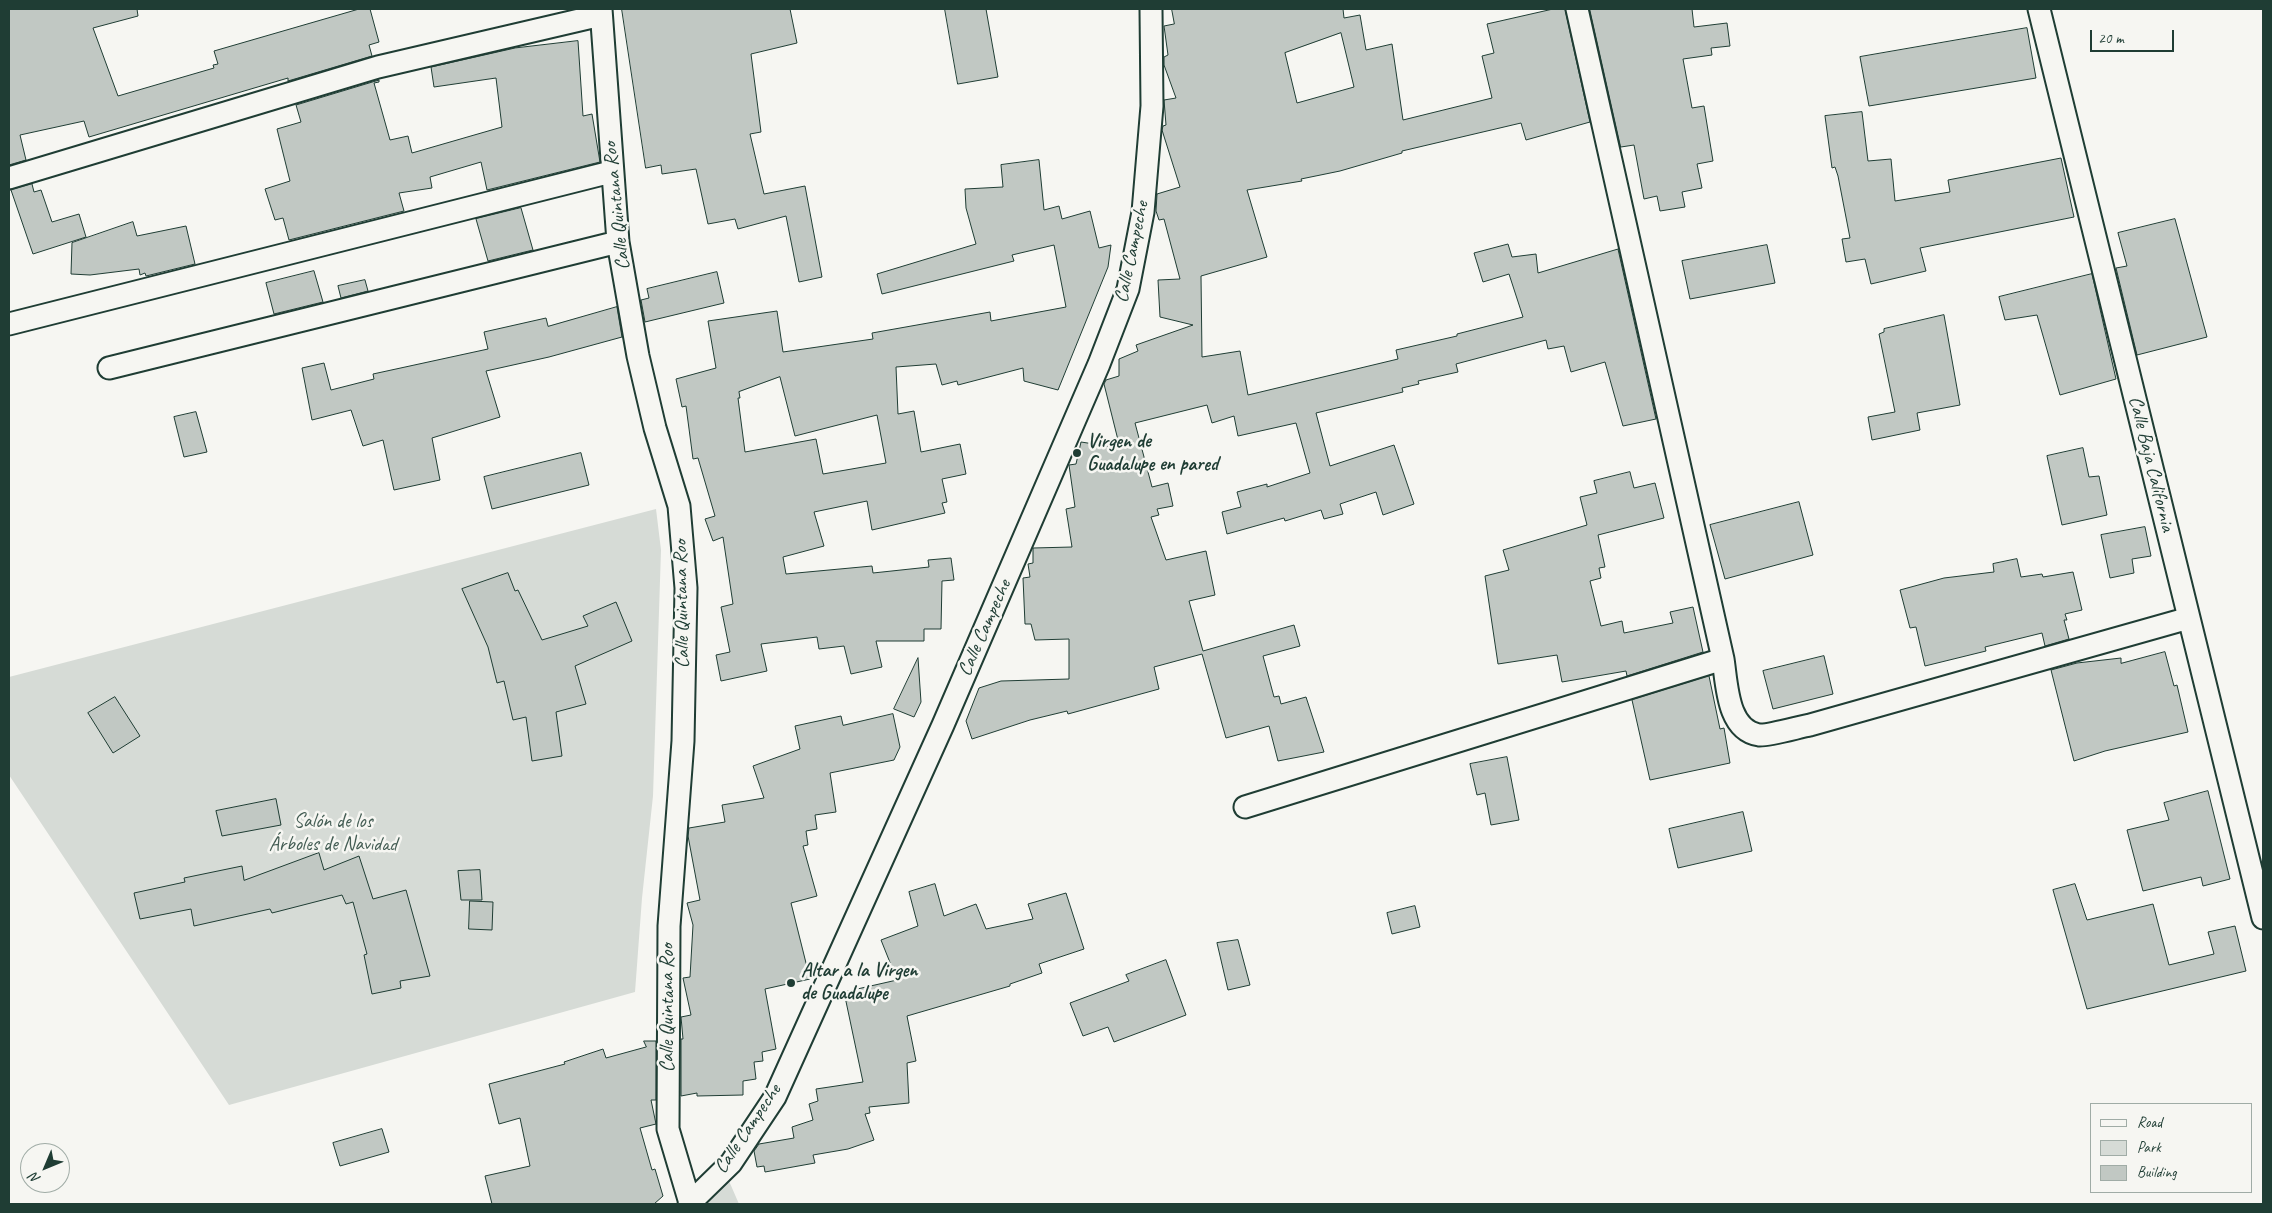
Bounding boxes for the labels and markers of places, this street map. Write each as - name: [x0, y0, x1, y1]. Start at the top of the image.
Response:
- place label: Virgen de Guadalupe en pared: [1087, 430, 1218, 477]
- marker: Virgen de Guadalupe en pared: [1071, 447, 1083, 459]
- place label: Altar a la Virgen de Guadalupe: [801, 959, 917, 1006]
- marker: Altar a la Virgen de Guadalupe: [785, 977, 797, 989]

